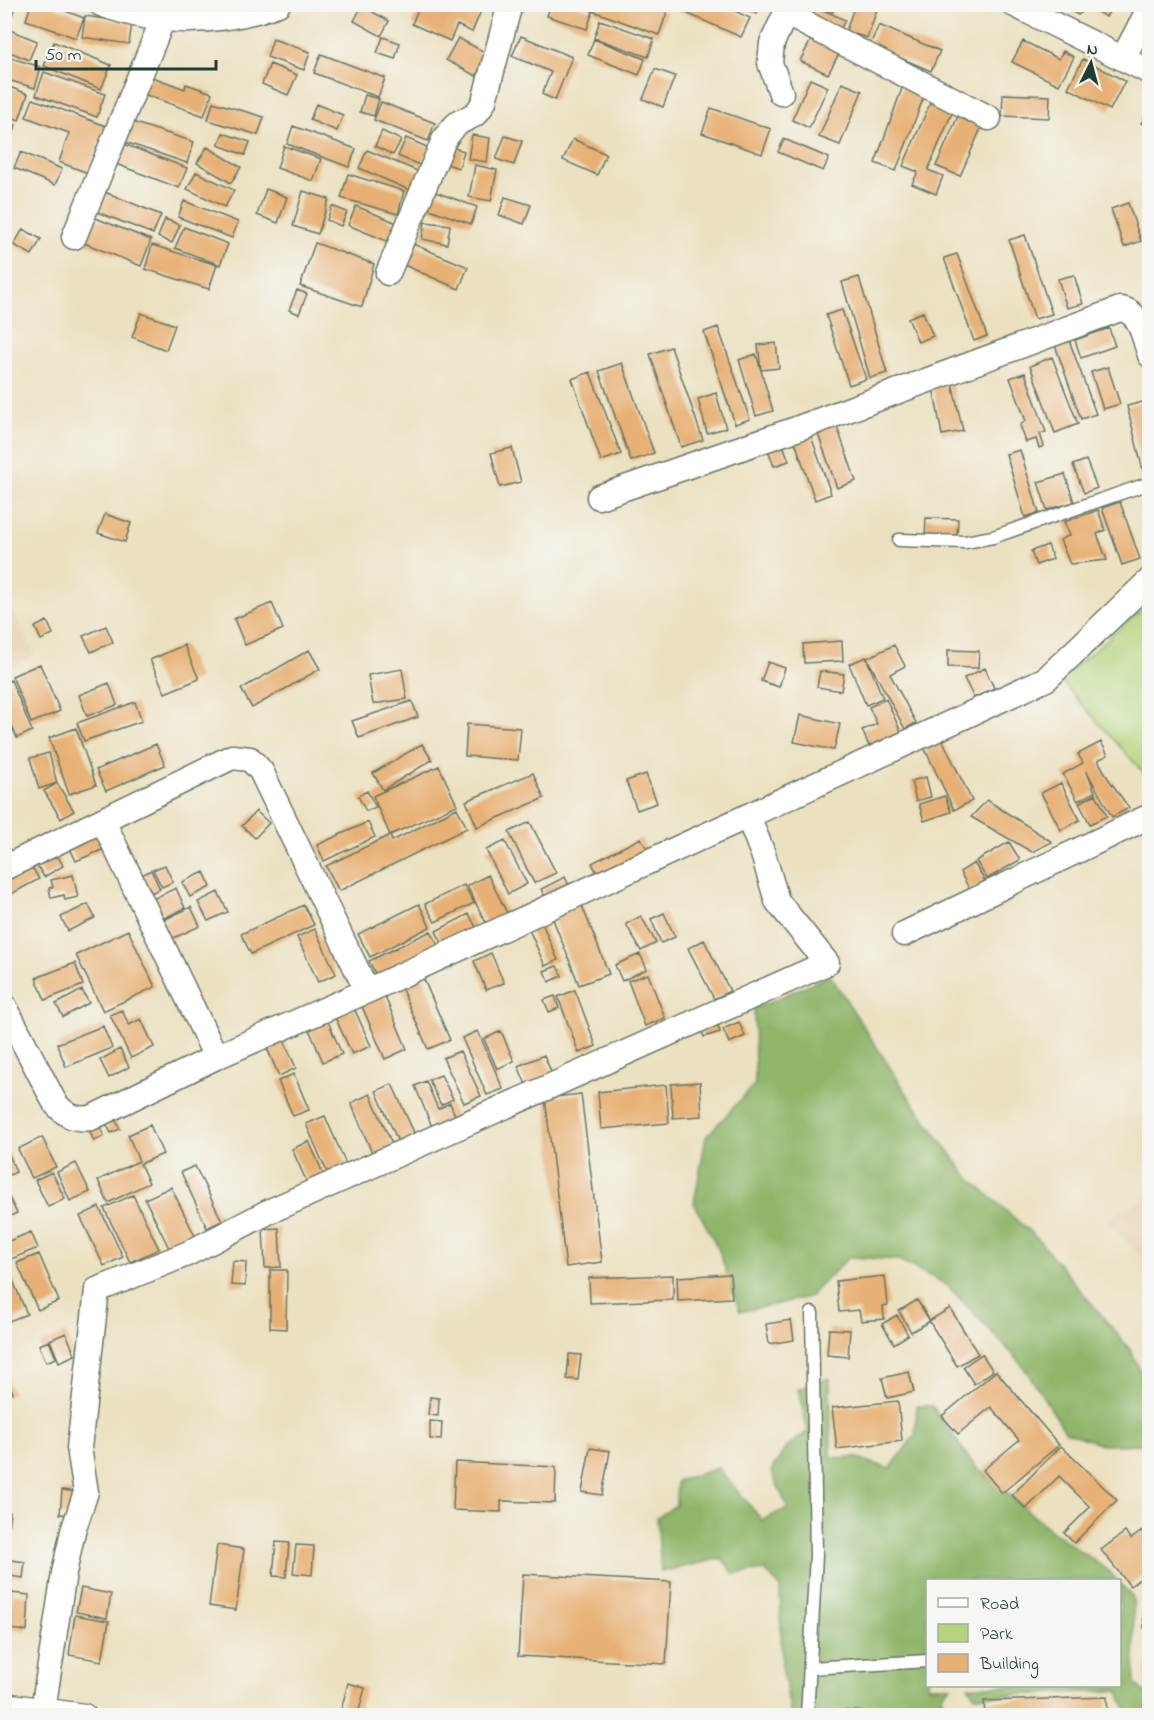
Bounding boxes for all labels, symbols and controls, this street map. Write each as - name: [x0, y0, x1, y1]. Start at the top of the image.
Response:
- scale bar: [36, 33, 216, 71]
- north arrow: [1061, 33, 1121, 93]
- text: N: [1086, 38, 1099, 63]
- text: 50 m: [45, 43, 82, 69]
- legend: [926, 1579, 1121, 1687]
- text: Road: [980, 1592, 1019, 1618]
- text: Park: [980, 1622, 1013, 1648]
- text: Building: [979, 1652, 1039, 1679]

